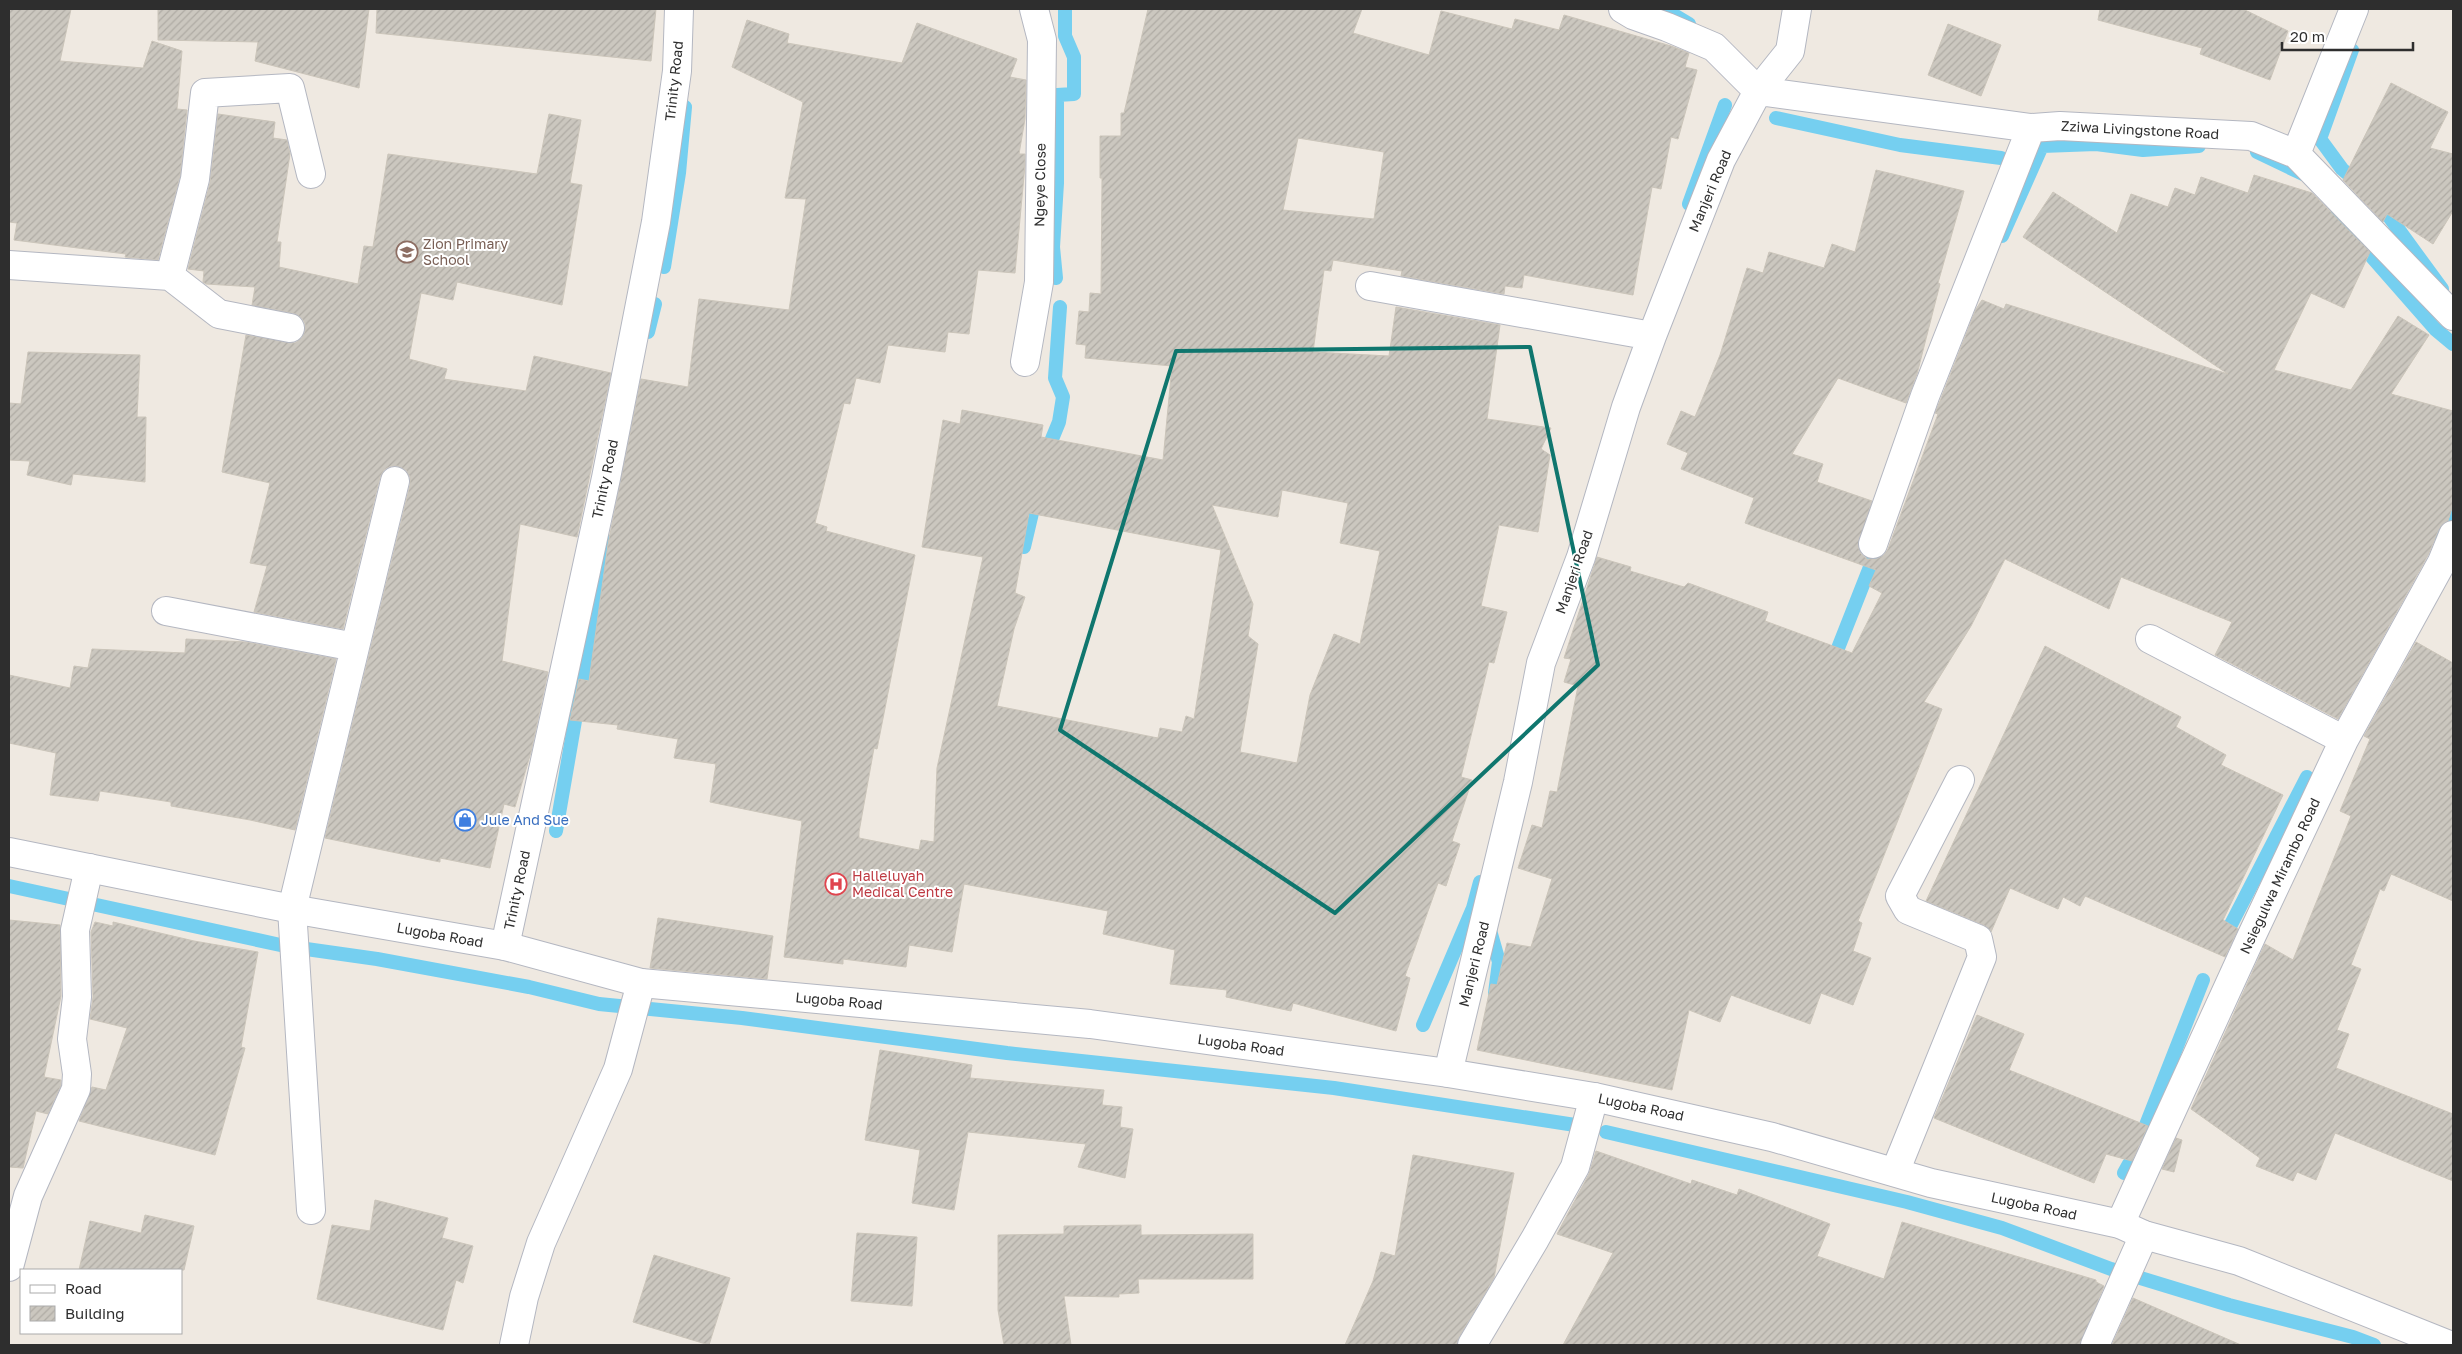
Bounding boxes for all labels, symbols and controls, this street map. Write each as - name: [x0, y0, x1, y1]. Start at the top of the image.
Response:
- scale bar: [2282, 20, 2413, 52]
- text: 20 m: [2290, 27, 2325, 45]
- street label: Trinity Road: [661, 40, 686, 122]
- street label: Zziwa Livingstone Road: [2060, 117, 2220, 142]
- street label: Ngeye Close: [1030, 143, 1049, 227]
- street label: Manjeri Road: [1685, 147, 1734, 234]
- place label: Zion Primary School: [423, 235, 508, 268]
- school or university icon: Zion Primary School: [395, 240, 419, 264]
- street label: Trinity Road: [588, 438, 621, 520]
- street label: Manjeri Road: [1551, 528, 1596, 616]
- street label: Nsiegulwa Mirambo Road: [2236, 795, 2323, 956]
- shop icon: Jule And Sue: [453, 808, 477, 832]
- place label: Jule And Sue: [481, 811, 569, 828]
- street label: Trinity Road: [500, 849, 533, 931]
- place label: Halleluyah Medical Centre: [852, 867, 953, 900]
- hospital icon: Halleluyah Medical Centre: [824, 872, 848, 896]
- street label: Lugoba Road: [396, 919, 485, 950]
- street label: Manjeri Road: [1455, 919, 1492, 1008]
- street label: Lugoba Road: [795, 988, 883, 1013]
- street label: Lugoba Road: [1197, 1030, 1286, 1059]
- street label: Lugoba Road: [1597, 1089, 1686, 1124]
- street label: Lugoba Road: [1990, 1188, 2079, 1223]
- legend: [20, 1269, 182, 1334]
- text: Road: [65, 1279, 102, 1297]
- text: Building: [65, 1304, 125, 1322]

